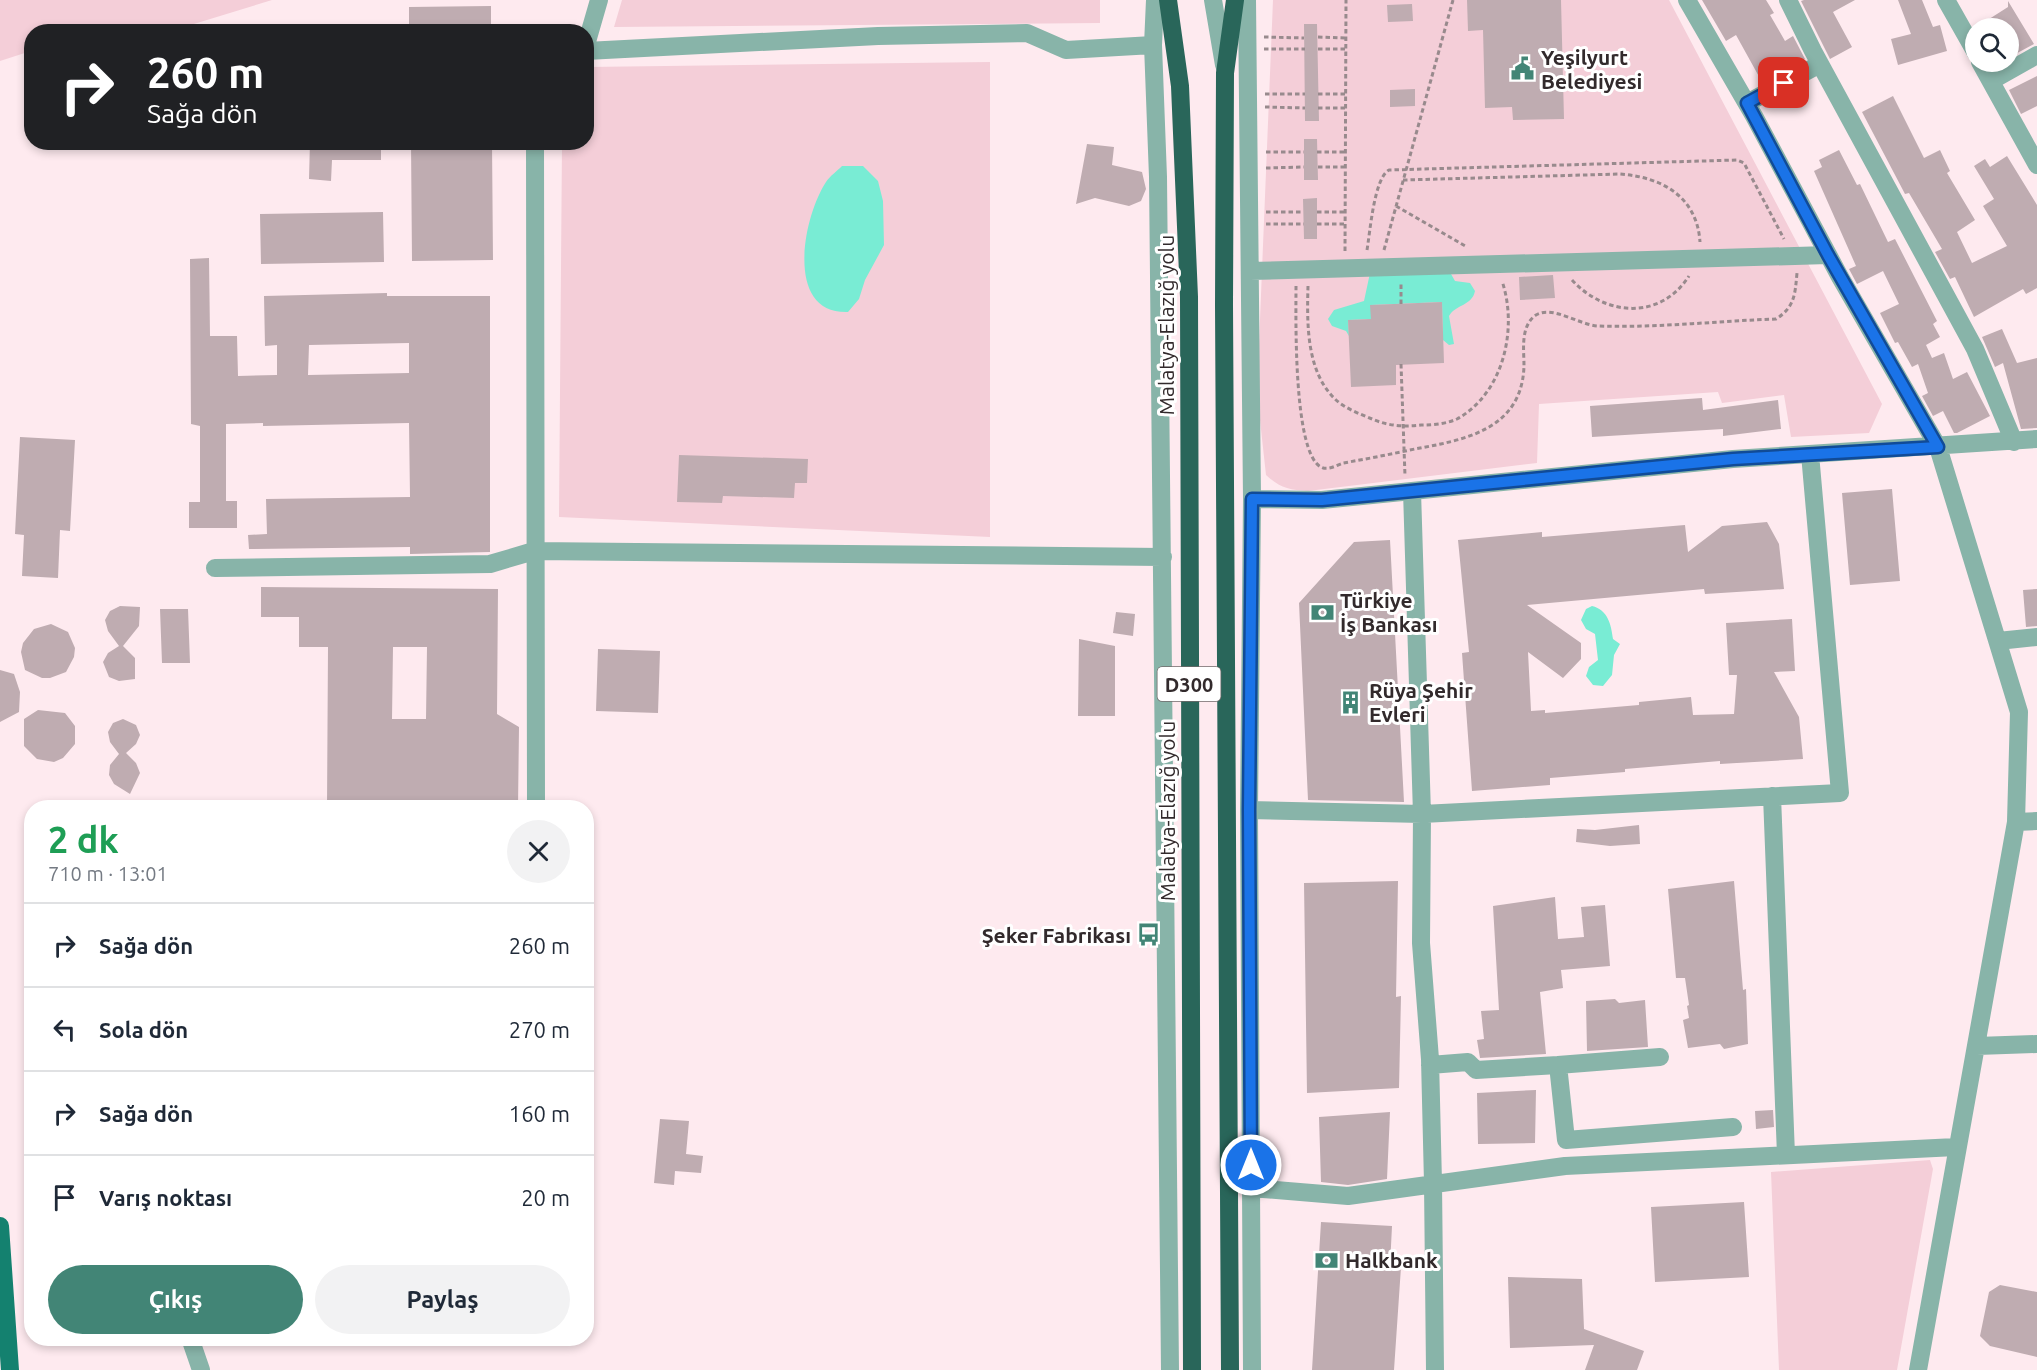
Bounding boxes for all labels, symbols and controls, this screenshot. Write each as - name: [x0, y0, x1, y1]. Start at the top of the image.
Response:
- map controls: [1965, 18, 2019, 72]
- button: search: [1965, 18, 2019, 72]
- place label: Yeşilyurt Belediyesi: [1541, 45, 1642, 93]
- icon: right: [48, 48, 126, 126]
- text: 260 m: [147, 49, 264, 96]
- public building icon: Yeşilyurt Belediyesi: [1510, 56, 1536, 82]
- pin: [1758, 57, 1809, 108]
- icon: arrive: [1767, 66, 1800, 99]
- text: Sağa dön: [147, 98, 258, 128]
- street label: Malatya-Elazığ yolu: [1154, 235, 1178, 415]
- place label: Türkiye İş Bankası: [1340, 588, 1438, 636]
- bank icon: Türkiye İş Bankası: [1309, 599, 1335, 625]
- road number: D300: [1158, 667, 1220, 701]
- place label: Rüya Şehir Evleri: [1369, 678, 1473, 726]
- building icon: Rüya Şehir Evleri: [1338, 689, 1364, 715]
- street label: Malatya-Elazığ yolu: [1155, 721, 1179, 901]
- text: 2 dk: [48, 819, 119, 860]
- button: close: [507, 820, 570, 883]
- text: 710 m · 13:01: [48, 862, 168, 885]
- bus stop icon: Şeker Fabrikası: [1136, 922, 1162, 948]
- place label: Şeker Fabrikası: [982, 923, 1131, 947]
- icon: right: [48, 929, 81, 962]
- text: Sağa dön: [99, 933, 193, 958]
- text: 260 m: [509, 933, 570, 958]
- icon: left: [48, 1013, 81, 1046]
- text: Sola dön: [99, 1017, 188, 1042]
- text: 270 m: [509, 1017, 570, 1042]
- icon: right: [48, 1097, 81, 1130]
- text: Sağa dön: [99, 1101, 193, 1126]
- text: 160 m: [509, 1101, 570, 1126]
- position arrow: [1219, 1133, 1283, 1197]
- icon: arrive: [48, 1181, 81, 1214]
- text: Varış noktası: [99, 1185, 232, 1210]
- text: 20 m: [521, 1185, 570, 1210]
- bank icon: Halkbank: [1314, 1247, 1340, 1273]
- place label: Halkbank: [1345, 1248, 1438, 1272]
- button: Çıkış: [48, 1265, 303, 1334]
- button: Paylaş: [315, 1265, 570, 1334]

